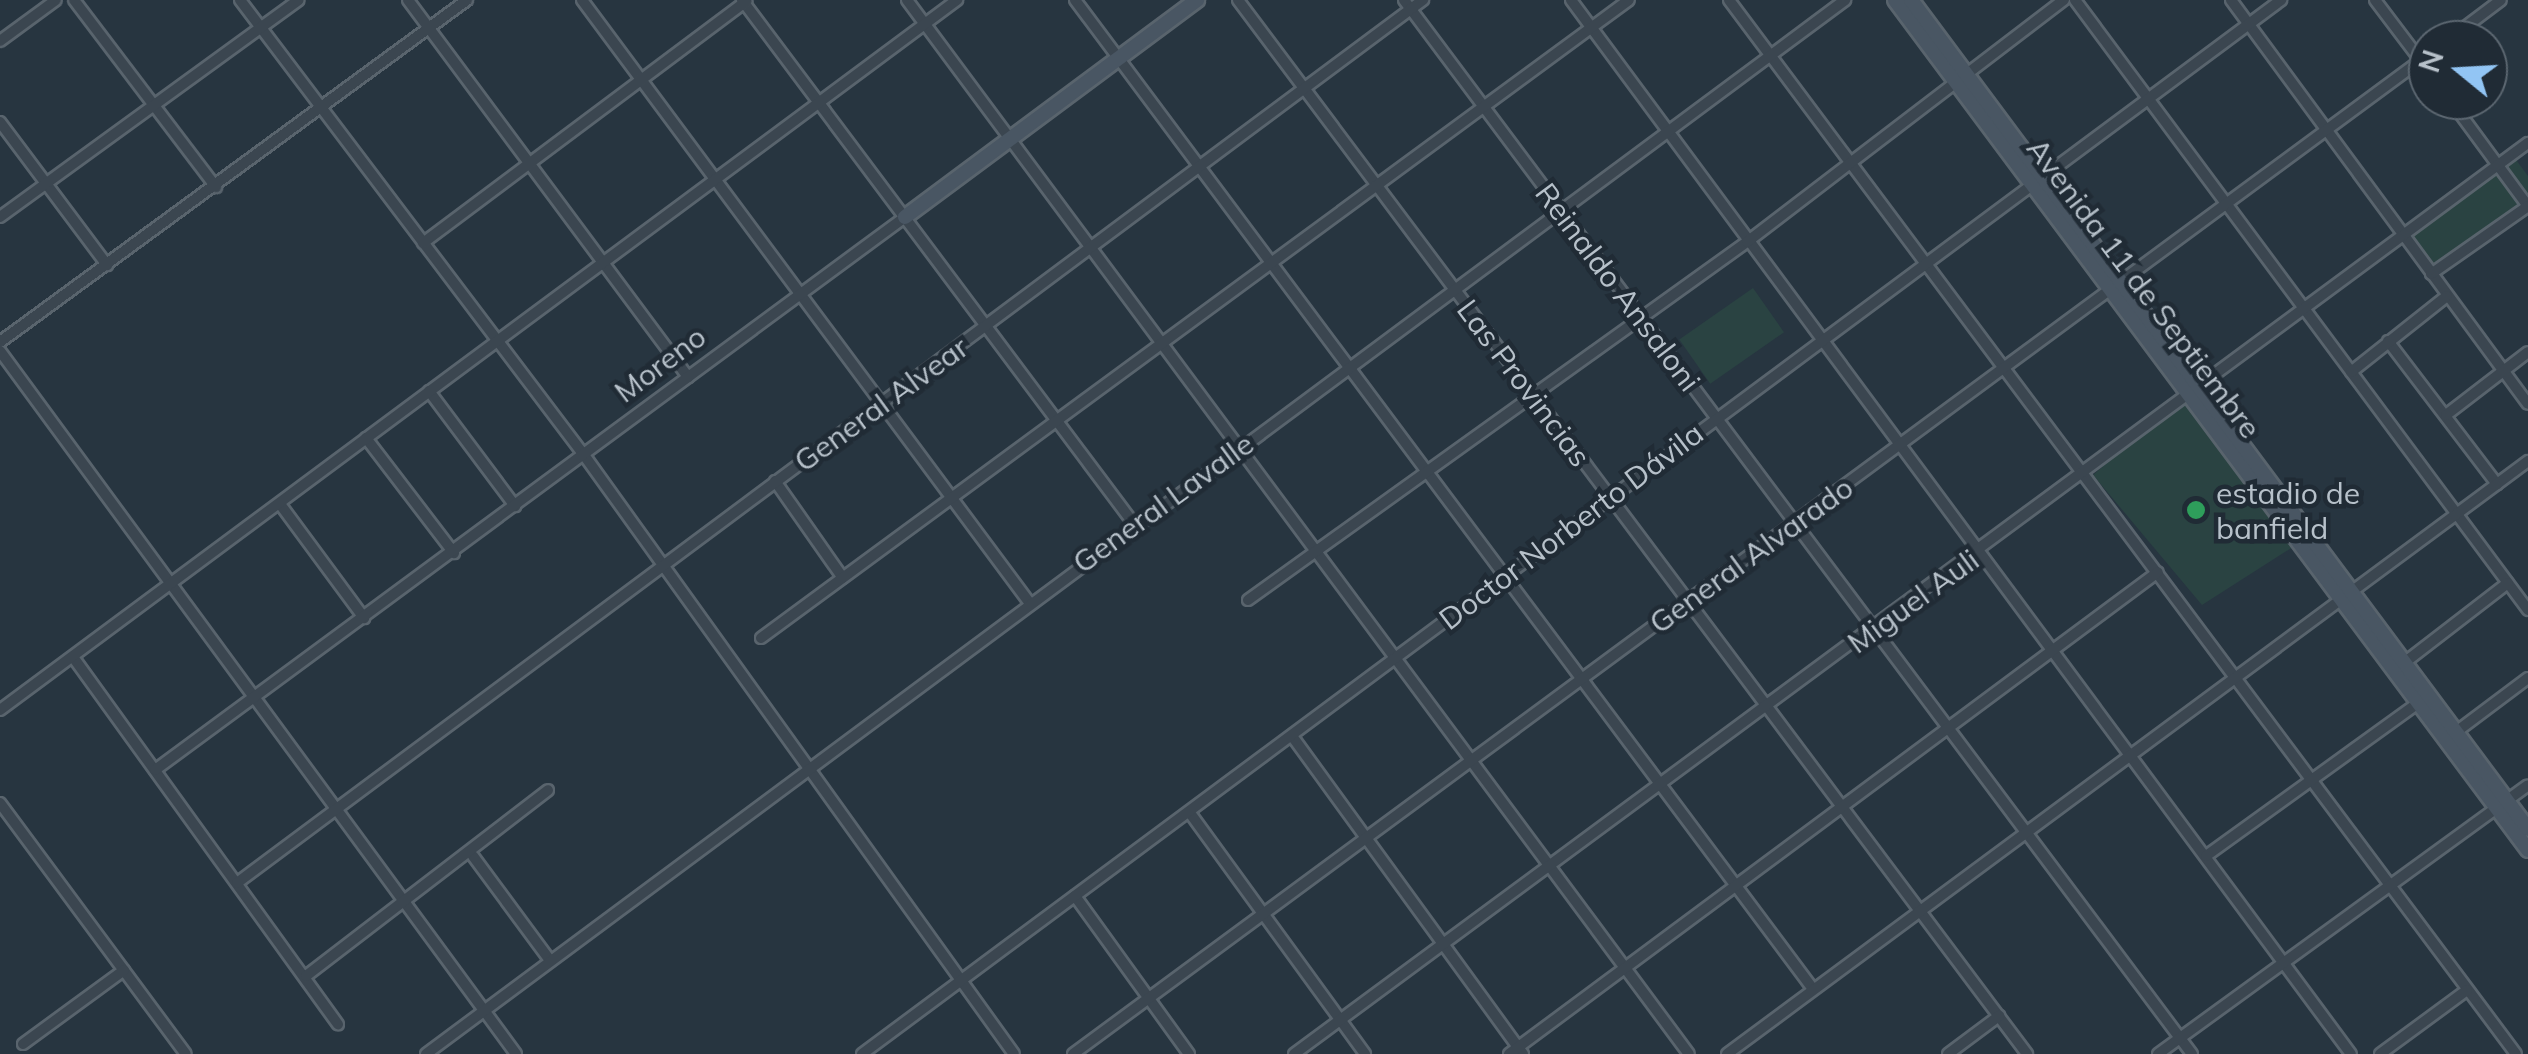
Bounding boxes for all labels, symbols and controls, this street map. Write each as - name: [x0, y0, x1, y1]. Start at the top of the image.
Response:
- north arrow: [2408, 20, 2508, 120]
- text: N: [2411, 46, 2451, 77]
- street label: Avenida 11 de Septiembre: [2019, 131, 2269, 445]
- street label: Reinaldo Ansaloni: [1528, 176, 1708, 398]
- street label: Las Provincias: [1450, 293, 1598, 473]
- street label: Moreno: [607, 318, 713, 410]
- street label: General Alvear: [787, 329, 975, 479]
- street label: Doctor Norberto Dávila: [1432, 415, 1710, 637]
- street label: General Lavalle: [1066, 425, 1260, 581]
- street label: General Alvarado: [1642, 469, 1860, 641]
- place label: estadio de banfield: [2216, 475, 2360, 546]
- marker: estadio de banfield: [2185, 499, 2207, 521]
- street label: Miguel Auli: [1840, 541, 1986, 661]

